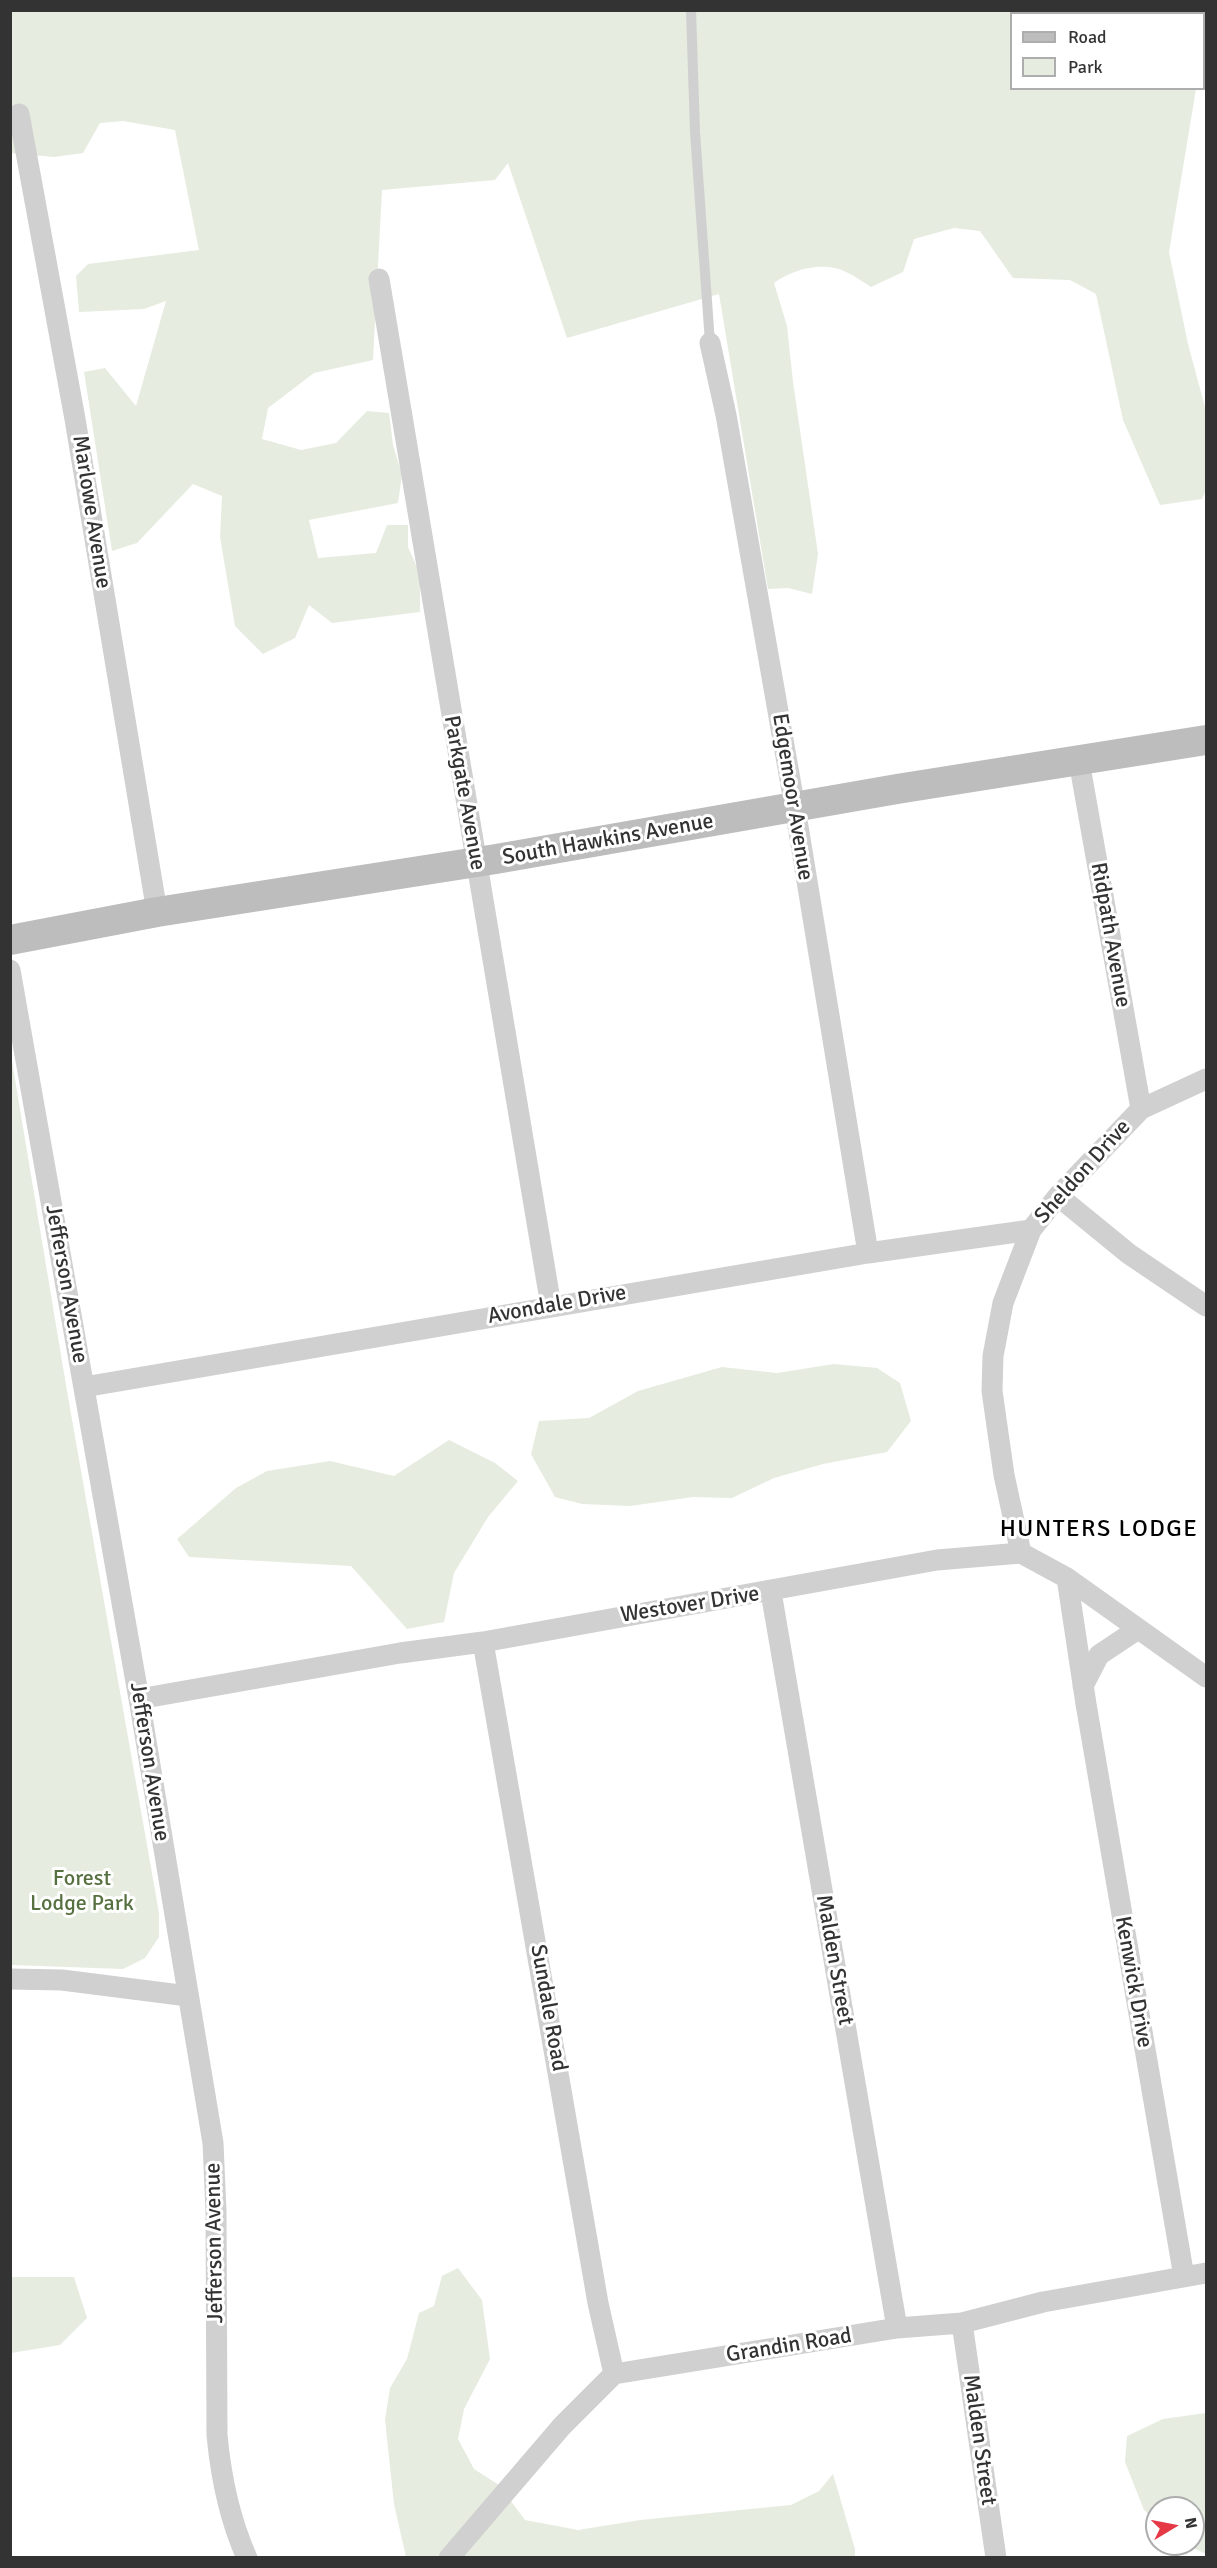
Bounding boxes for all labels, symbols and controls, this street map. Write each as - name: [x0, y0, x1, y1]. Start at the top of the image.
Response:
- legend: [1010, 12, 1205, 90]
- text: Road: [1068, 26, 1107, 48]
- text: Park: [1068, 56, 1103, 78]
- street label: Marlowe Avenue: [66, 434, 116, 590]
- street label: Edgemoor Avenue: [766, 712, 818, 882]
- street label: Parkgate Avenue: [437, 714, 491, 872]
- street label: South Hawkins Avenue: [500, 808, 716, 872]
- street label: Ridpath Avenue: [1084, 860, 1136, 1010]
- street label: Sheldon Drive: [1029, 1115, 1137, 1229]
- street label: Jefferson Avenue: [39, 1203, 93, 1365]
- street label: Avondale Drive: [486, 1280, 628, 1330]
- district label: HUNTERS LODGE: [1000, 1516, 1198, 1544]
- street label: Westover Drive: [619, 1581, 761, 1629]
- street label: Jefferson Avenue: [123, 1681, 175, 1843]
- park label: Forest Lodge Park: [30, 1866, 134, 1918]
- street label: Malden Street: [810, 1893, 858, 2027]
- street label: Kenwick Drive: [1108, 1914, 1158, 2050]
- street label: Sundale Road: [524, 1943, 572, 2073]
- street label: Jefferson Avenue: [200, 2162, 230, 2324]
- street label: Grandin Road: [724, 2323, 854, 2369]
- street label: Malden Street: [957, 2373, 1001, 2507]
- north arrow: [1145, 2496, 1205, 2556]
- text: N: [1180, 2516, 1202, 2530]

